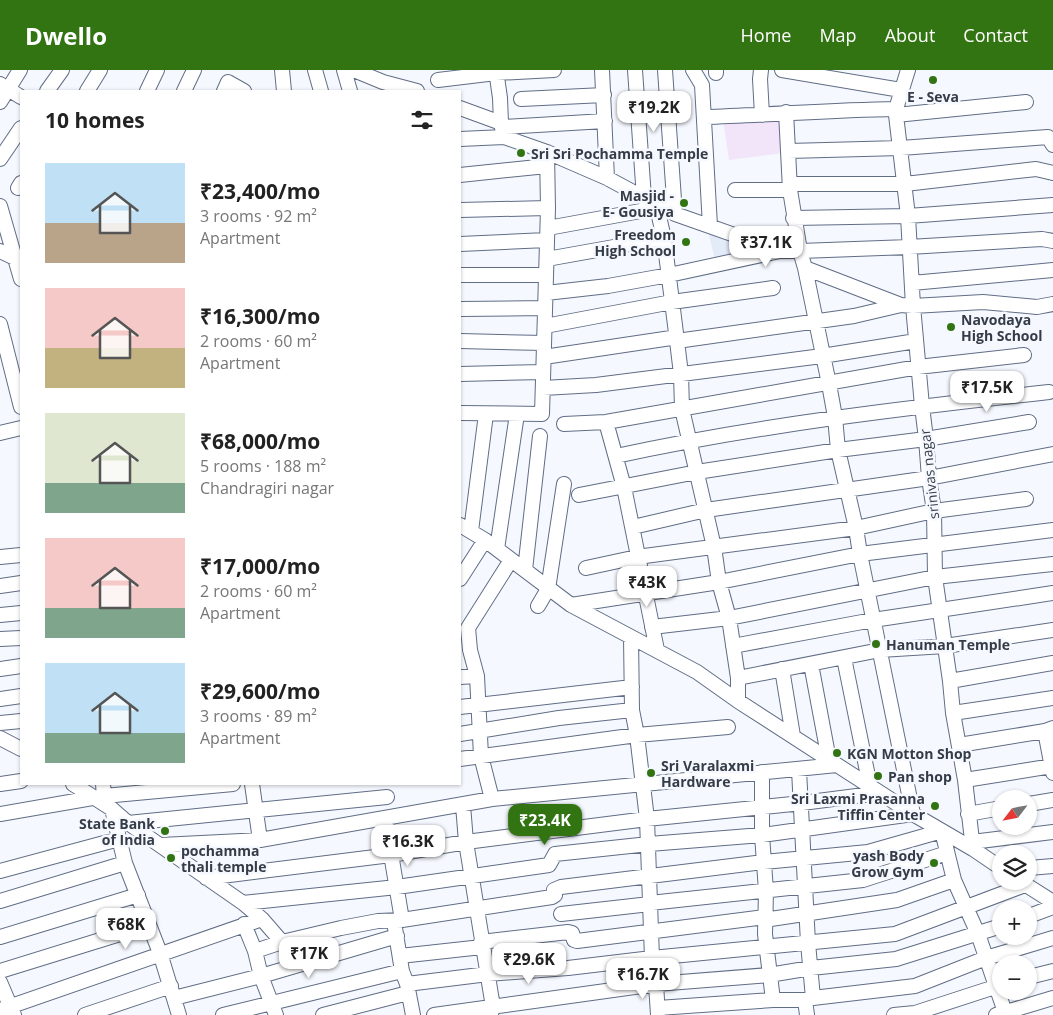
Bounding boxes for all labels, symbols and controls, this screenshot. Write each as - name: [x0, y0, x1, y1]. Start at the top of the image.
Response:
- text: Dwello: [25, 19, 107, 52]
- text: Home: [741, 23, 791, 47]
- text: Map: [819, 23, 857, 47]
- text: About: [885, 23, 935, 47]
- text: Contact: [963, 23, 1028, 47]
- marker: E - Seva: [927, 74, 939, 86]
- place label: E - Seva: [907, 87, 959, 106]
- pin: ₹19.2K: [613, 90, 695, 133]
- text: ₹19.2K: [628, 96, 680, 118]
- text: 10 homes: [45, 106, 145, 134]
- icon: filters: [408, 106, 436, 134]
- place label: Sri Sri Pochamma Temple: [531, 144, 708, 163]
- marker: Sri Sri Pochamma Temple: [515, 147, 527, 159]
- text: ₹23,400/mo: [200, 177, 320, 205]
- icon: home: [85, 183, 145, 243]
- place label: Masjid - E- Gousiya: [602, 186, 674, 221]
- marker: Masjid - E- Gousiya: [678, 197, 690, 209]
- text: 3 rooms · 92 m²: [200, 205, 317, 227]
- place label: Freedom High School: [595, 225, 676, 260]
- pin: ₹37.1K: [725, 226, 807, 268]
- text: Apartment: [200, 227, 280, 249]
- text: ₹37.1K: [740, 231, 792, 253]
- marker: Freedom High School: [680, 236, 692, 248]
- text: ₹16,300/mo: [200, 302, 320, 330]
- icon: home: [85, 308, 145, 368]
- place label: Navodaya High School: [961, 310, 1042, 345]
- marker: Navodaya High School: [945, 321, 957, 333]
- text: 2 rooms · 60 m²: [200, 330, 317, 352]
- text: Apartment: [200, 352, 280, 374]
- pin: ₹17.5K: [946, 370, 1028, 413]
- text: ₹17.5K: [961, 376, 1013, 398]
- text: ₹68,000/mo: [200, 427, 320, 455]
- street label: srinivas nagar: [915, 428, 943, 520]
- icon: home: [85, 433, 145, 493]
- text: 5 rooms · 188 m²: [200, 455, 326, 477]
- text: Chandragiri nagar: [200, 477, 334, 499]
- text: ₹17,000/mo: [200, 552, 320, 580]
- icon: home: [85, 558, 145, 618]
- pin: ₹43K: [617, 566, 677, 608]
- text: ₹43K: [628, 571, 666, 593]
- text: 2 rooms · 60 m²: [200, 580, 317, 602]
- text: Apartment: [200, 602, 280, 624]
- place label: Hanuman Temple: [886, 635, 1010, 654]
- marker: Hanuman Temple: [870, 638, 882, 650]
- text: ₹29,600/mo: [200, 677, 320, 705]
- icon: home: [85, 683, 145, 743]
- text: 3 rooms · 89 m²: [200, 705, 317, 727]
- text: Apartment: [200, 727, 280, 749]
- place label: KGN Motton Shop: [847, 744, 972, 763]
- marker: KGN Motton Shop: [831, 747, 843, 759]
- place label: Sri Varalaxmi Hardware: [661, 756, 754, 791]
- marker: Sri Varalaxmi Hardware: [645, 767, 657, 779]
- place label: Pan shop: [888, 767, 952, 786]
- marker: Pan shop: [872, 770, 884, 782]
- place label: Sri Laxmi Prasanna Tiffin Center: [791, 789, 926, 824]
- north arrow: [992, 790, 1038, 835]
- map controls: [992, 790, 1037, 1000]
- marker: Sri Laxmi Prasanna Tiffin Center: [929, 800, 941, 812]
- pin: ₹23.4K: [504, 804, 586, 846]
- text: ₹23.4K: [519, 809, 571, 831]
- place label: State Bank of India: [79, 814, 155, 849]
- pin: ₹16.3K: [367, 824, 449, 867]
- marker: State Bank of India: [159, 825, 171, 837]
- text: ₹16.3K: [382, 830, 434, 852]
- place label: pochamma thali temple: [181, 841, 266, 876]
- button: layers: [992, 845, 1037, 890]
- place label: yash Body Grow Gym: [851, 846, 924, 881]
- marker: pochamma thali temple: [165, 852, 177, 864]
- marker: yash Body Grow Gym: [928, 857, 940, 869]
- button: +: [992, 900, 1037, 945]
- pin: ₹68K: [96, 908, 156, 950]
- text: ₹68K: [107, 913, 145, 935]
- pin: ₹17K: [279, 936, 339, 979]
- text: ₹17K: [290, 942, 328, 964]
- pin: ₹29.6K: [488, 942, 570, 985]
- text: ₹29.6K: [503, 948, 555, 970]
- button: −: [992, 955, 1037, 1000]
- pin: ₹16.7K: [602, 958, 684, 1000]
- text: ₹16.7K: [617, 963, 669, 985]

